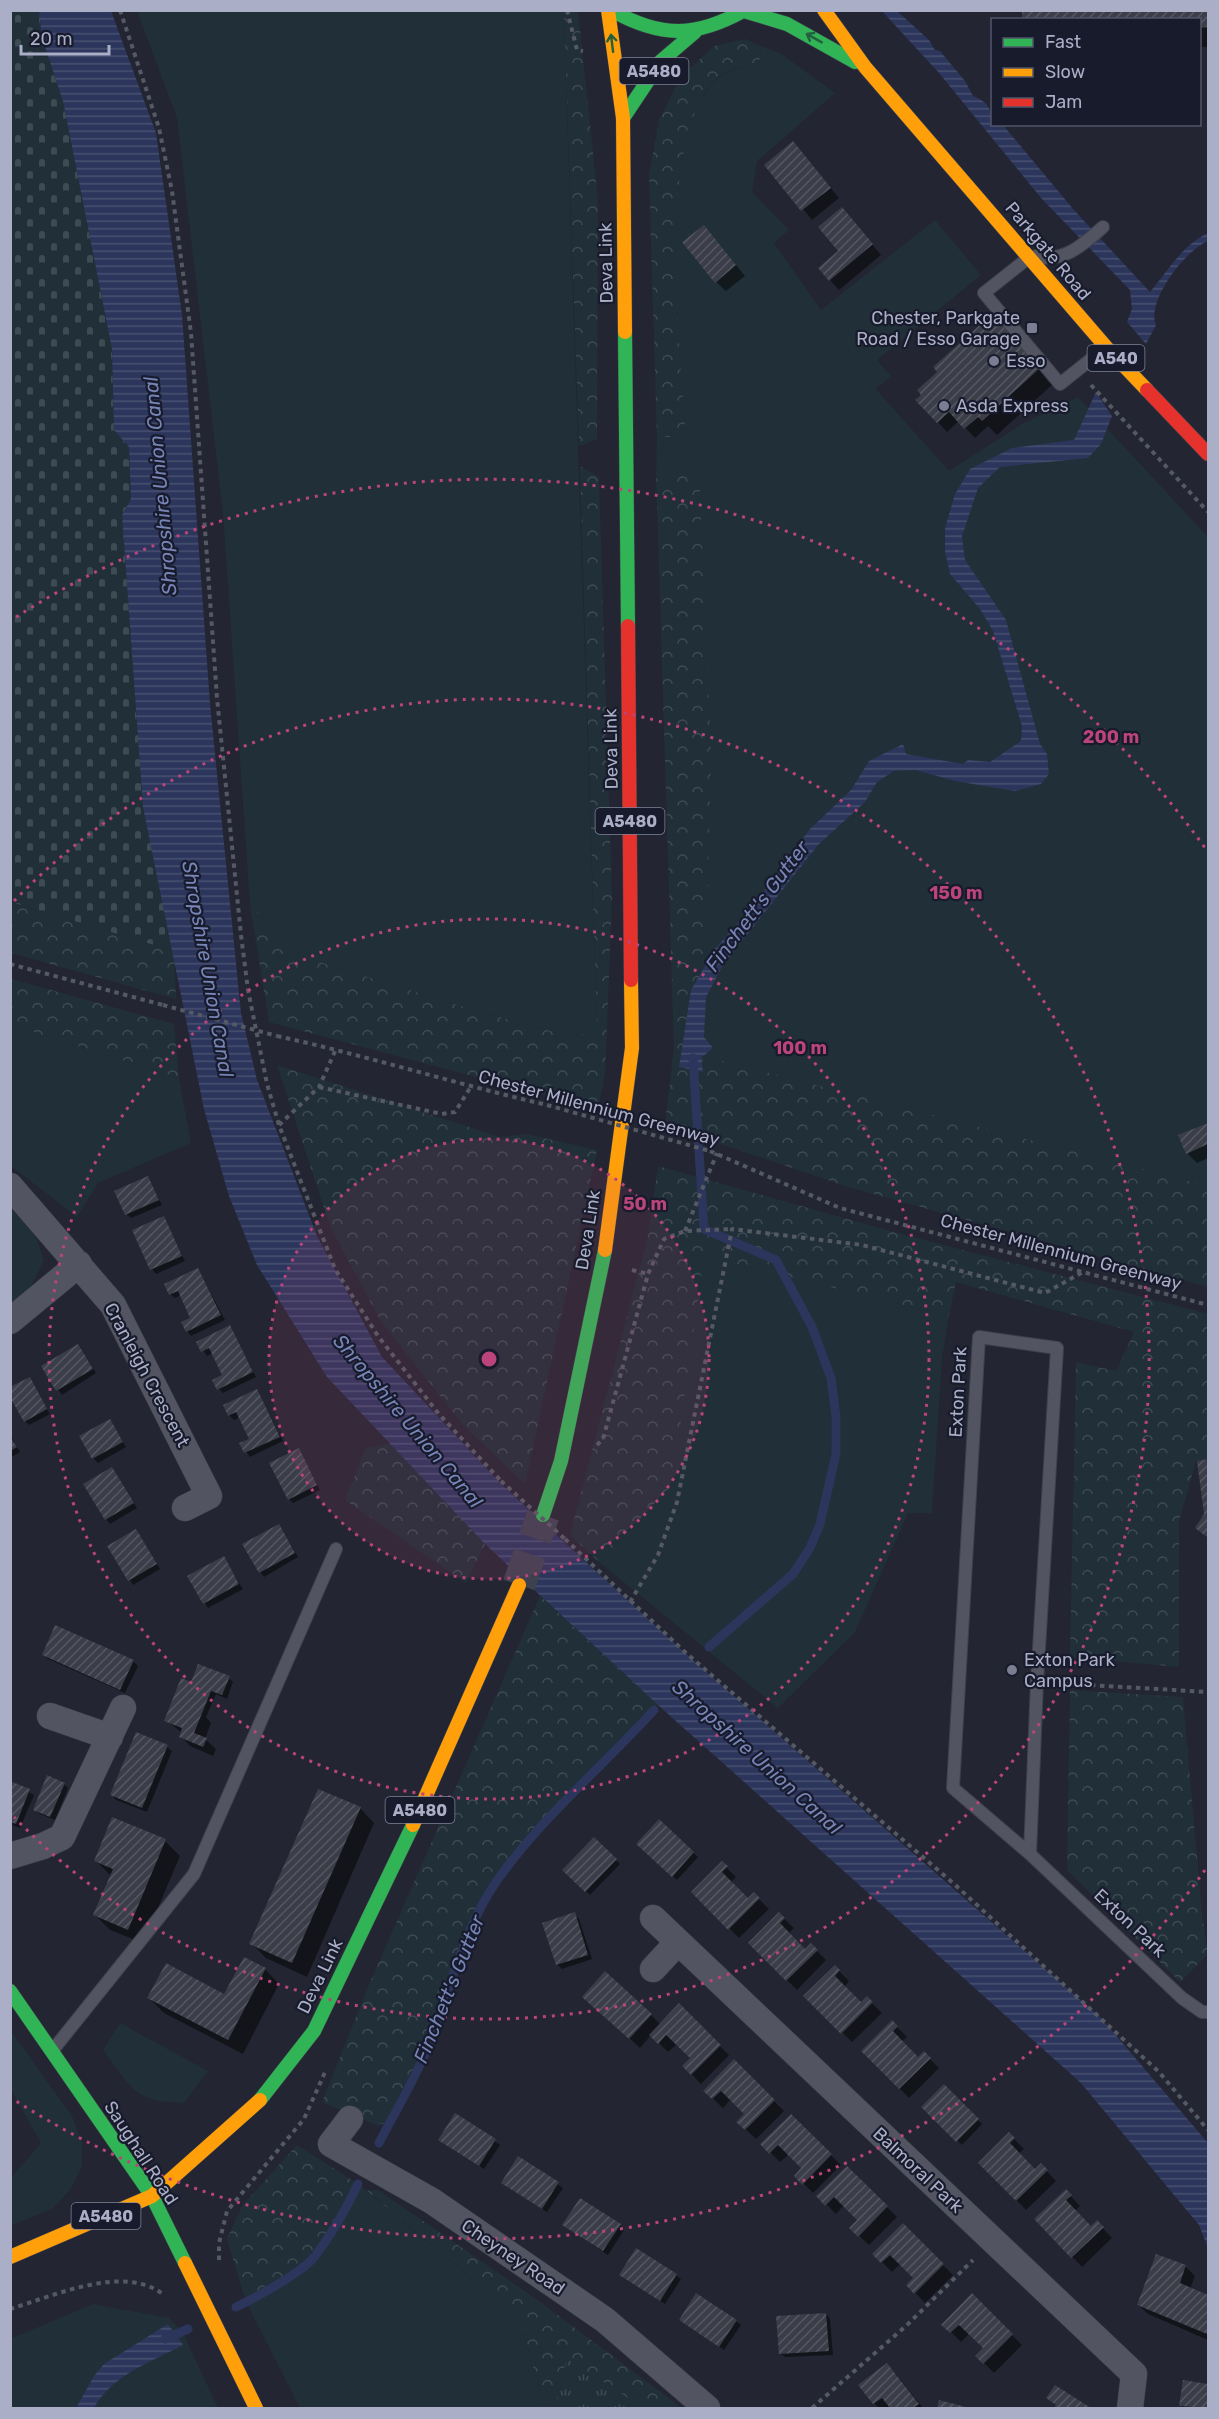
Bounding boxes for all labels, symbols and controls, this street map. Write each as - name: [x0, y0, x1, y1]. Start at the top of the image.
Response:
- scale bar: [21, 18, 110, 56]
- legend: [991, 18, 1201, 126]
- text: 20 m: [30, 28, 72, 50]
- text: Fast: [1045, 31, 1081, 53]
- one-way arrow: [805, 32, 822, 44]
- one-way arrow: [607, 34, 618, 54]
- road number: A5480: [620, 58, 688, 84]
- text: Slow: [1045, 61, 1085, 83]
- text: Jam: [1045, 91, 1082, 113]
- street label: Parkgate Road: [1000, 197, 1096, 305]
- street label: Deva Link: [594, 222, 618, 304]
- place label: Chester, Parkgate Road / Esso Garage: [856, 307, 1020, 350]
- marker: Chester, Parkgate Road / Esso Garage: [1025, 321, 1039, 335]
- road number: A540: [1088, 345, 1144, 371]
- place label: Esso: [1006, 350, 1046, 372]
- marker: Esso: [987, 354, 1001, 368]
- water label: Shropshire Union Canal: [138, 375, 182, 596]
- place label: Asda Express: [956, 395, 1069, 417]
- marker: Asda Express: [937, 399, 951, 413]
- street label: Deva Link: [599, 708, 623, 790]
- text: 200 m: [1083, 726, 1139, 748]
- road number: A5480: [596, 808, 664, 834]
- water label: Finchett's Gutter: [700, 835, 815, 976]
- water label: Shropshire Union Canal: [177, 859, 239, 1080]
- text: 150 m: [929, 882, 983, 904]
- text: 100 m: [773, 1037, 827, 1059]
- street label: Chester Millennium Greenway: [476, 1065, 722, 1151]
- street label: Deva Link: [571, 1188, 605, 1272]
- text: 50 m: [623, 1193, 667, 1215]
- street label: Chester Millennium Greenway: [938, 1209, 1184, 1295]
- street label: Cranleigh Crescent: [100, 1299, 194, 1451]
- water label: Shropshire Union Canal: [328, 1329, 488, 1514]
- street label: Exton Park: [945, 1345, 971, 1438]
- centre of rings: [479, 1349, 499, 1369]
- place label: Exton Park Campus: [1024, 1649, 1115, 1692]
- marker: Exton Park Campus: [1005, 1663, 1019, 1677]
- water label: Shropshire Union Canal: [667, 1675, 847, 1840]
- road number: A5480: [386, 1797, 454, 1823]
- street label: Exton Park: [1089, 1884, 1171, 1962]
- water label: Finchett's Gutter: [408, 1910, 490, 2066]
- street label: Deva Link: [292, 1934, 348, 2017]
- street label: Saughall Road: [99, 2097, 183, 2209]
- street label: Balmoral Park: [868, 2123, 968, 2218]
- road number: A5480: [72, 2203, 140, 2229]
- street label: Cheyney Road: [457, 2214, 569, 2300]

